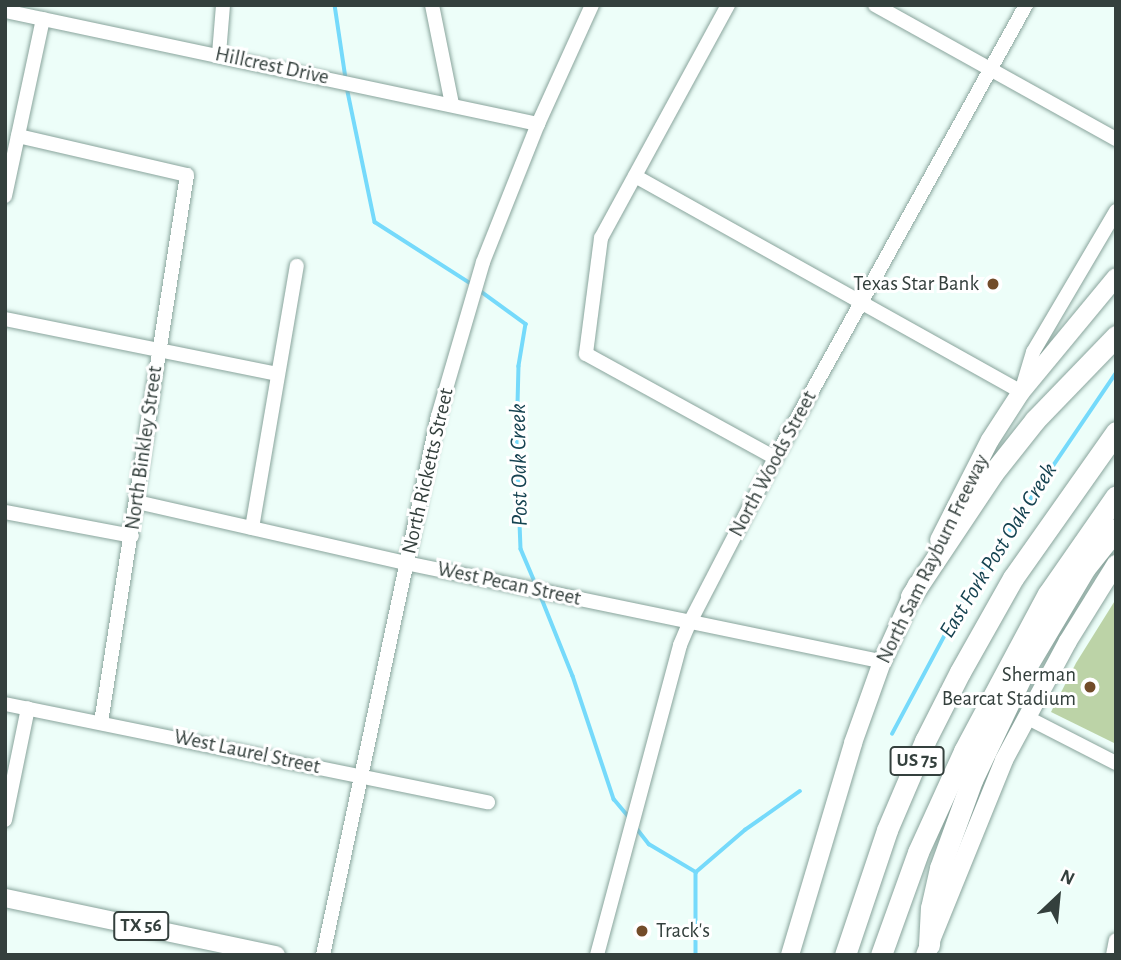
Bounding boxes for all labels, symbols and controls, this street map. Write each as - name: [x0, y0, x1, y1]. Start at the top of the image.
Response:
- street label: Hillcrest Drive: [213, 42, 331, 90]
- place label: Texas Star Bank: [853, 271, 979, 297]
- marker: Texas Star Bank: [985, 276, 1001, 292]
- street label: North Binkley Street: [120, 364, 168, 532]
- street label: North Ricketts Street: [397, 385, 459, 557]
- street label: North Woods Street: [724, 387, 822, 541]
- water label: Post Oak Creek: [505, 403, 535, 527]
- street label: North Sam Rayburn Freeway: [871, 450, 995, 668]
- water label: East Fork Post Oak Creek: [934, 458, 1064, 644]
- street label: West Pecan Street: [435, 556, 583, 612]
- place label: Sherman Bearcat Stadium: [942, 662, 1076, 712]
- marker: Sherman Bearcat Stadium: [1082, 679, 1098, 695]
- street label: West Laurel Street: [172, 724, 322, 780]
- road number: US 75: [889, 746, 945, 776]
- north arrow: [1023, 862, 1093, 932]
- text: N: [1057, 866, 1078, 889]
- road number: TX 56: [113, 910, 169, 942]
- place label: Track's: [656, 918, 710, 944]
- marker: Track's: [634, 923, 650, 939]

